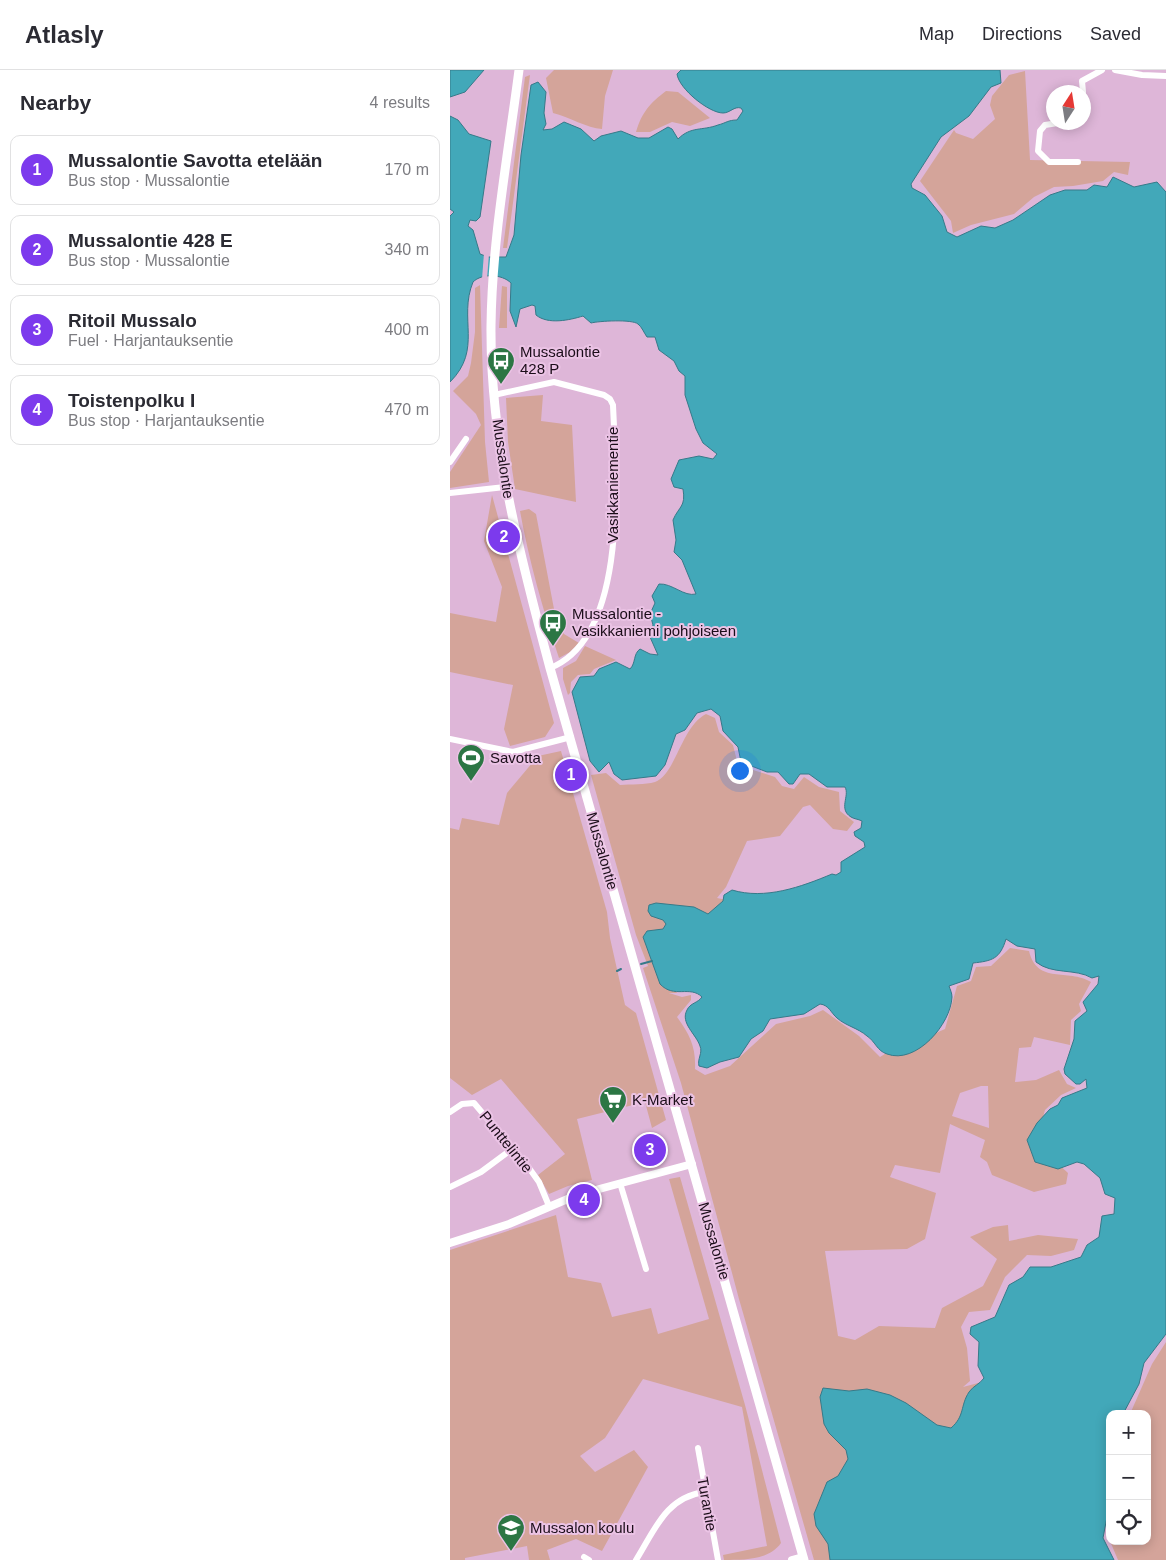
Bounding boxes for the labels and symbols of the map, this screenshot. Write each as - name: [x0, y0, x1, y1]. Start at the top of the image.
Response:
- north arrow: [1046, 85, 1091, 130]
- place label: Mussalontie 428 P: [520, 343, 600, 377]
- bus stop icon: Mussalontie 428 P: [486, 346, 516, 385]
- street label: Mussalontie: [490, 418, 517, 500]
- street label: Vasikkaniementie: [604, 427, 621, 543]
- pin: 2: [488, 518, 520, 556]
- place label: Mussalontie - Vasikkaniemi pohjoiseen: [572, 605, 736, 639]
- bus stop icon: Mussalontie - Vasikkaniemi pohjoiseen: [538, 608, 568, 647]
- sports icon: Savotta: [456, 743, 486, 782]
- place label: Savotta: [490, 749, 542, 766]
- pin: 1: [555, 756, 587, 794]
- your location: [727, 758, 753, 784]
- street label: Mussalontie: [583, 810, 622, 892]
- supermarket icon: K-Market: [598, 1085, 628, 1124]
- place label: K-Market: [632, 1091, 694, 1108]
- street label: Punttelintie: [476, 1107, 536, 1176]
- pin: 3: [634, 1131, 666, 1169]
- pin: 4: [568, 1181, 600, 1219]
- street label: Mussalontie: [695, 1200, 734, 1282]
- street label: Turantie: [694, 1476, 721, 1532]
- school or university icon: Mussalon koulu: [496, 1513, 526, 1552]
- place label: Mussalon koulu: [530, 1519, 634, 1536]

